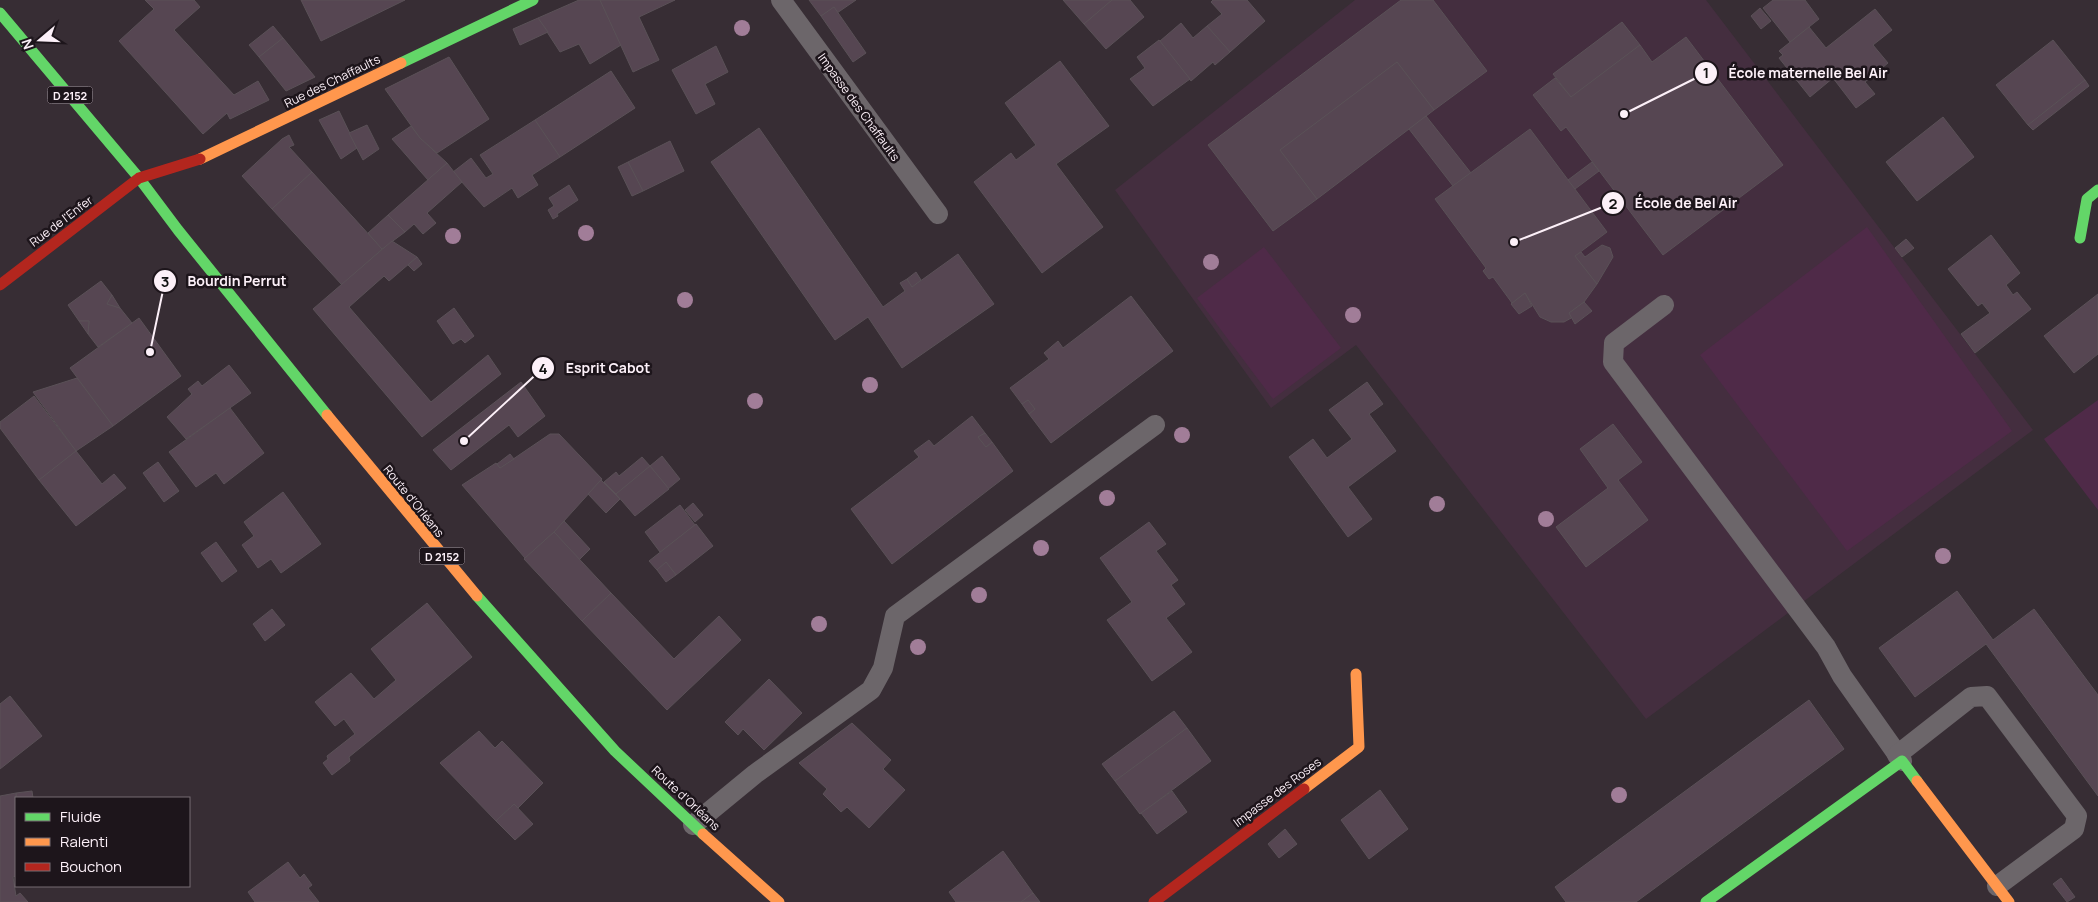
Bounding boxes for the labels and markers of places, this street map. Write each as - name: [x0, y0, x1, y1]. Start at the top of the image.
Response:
- callout: École maternelle Bel Air: [1694, 59, 1898, 88]
- callout: École de Bel Air: [1600, 189, 1748, 218]
- callout: Bourdin Perrut: [152, 267, 296, 296]
- callout: Esprit Cabot: [530, 354, 660, 383]

